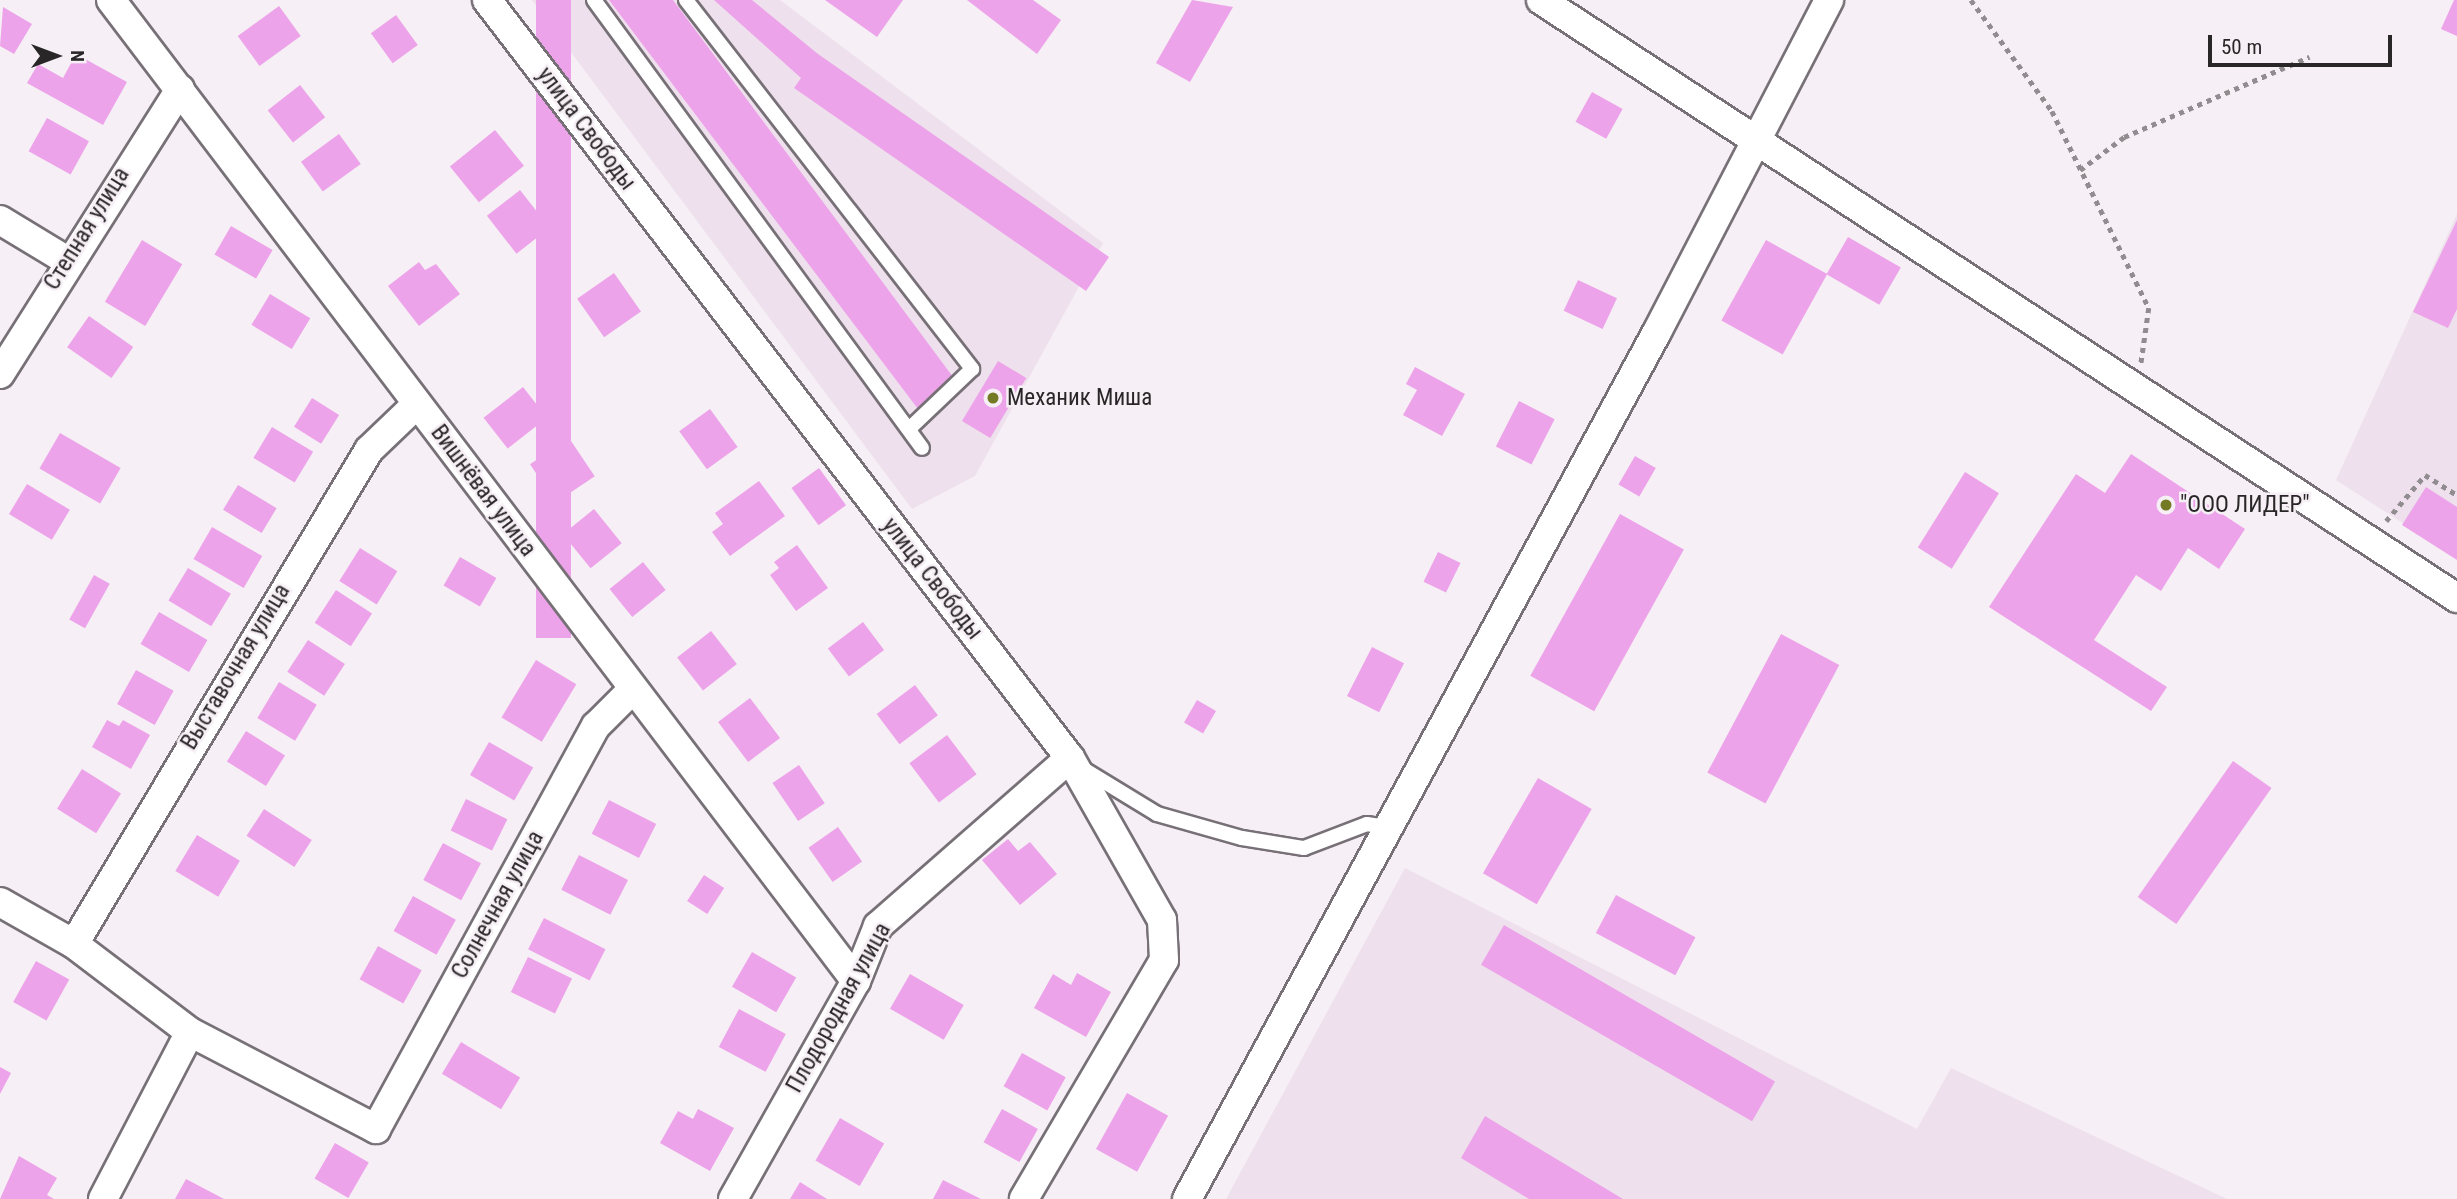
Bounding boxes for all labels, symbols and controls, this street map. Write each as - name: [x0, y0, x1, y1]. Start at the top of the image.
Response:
- north arrow: [21, 21, 91, 91]
- scale bar: [2212, 21, 2396, 65]
- text: 50 m: [2221, 35, 2262, 59]
- text: N: [66, 50, 89, 62]
- street label: улица Свободы: [531, 62, 641, 196]
- street label: Степная улица: [38, 163, 136, 295]
- place label: Механик Миша: [1007, 384, 1152, 412]
- marker: Механик Миша: [985, 390, 1001, 406]
- street label: Вишнёвая улица: [425, 420, 541, 562]
- place label: "ООО ЛИДЕР": [2180, 491, 2309, 519]
- marker: "ООО ЛИДЕР": [2158, 497, 2174, 513]
- street label: улица Свободы: [876, 513, 988, 645]
- street label: Выставочная улица: [176, 579, 296, 755]
- street label: Солнечная улица: [446, 826, 550, 984]
- street label: Плодородная улица: [781, 918, 897, 1098]

